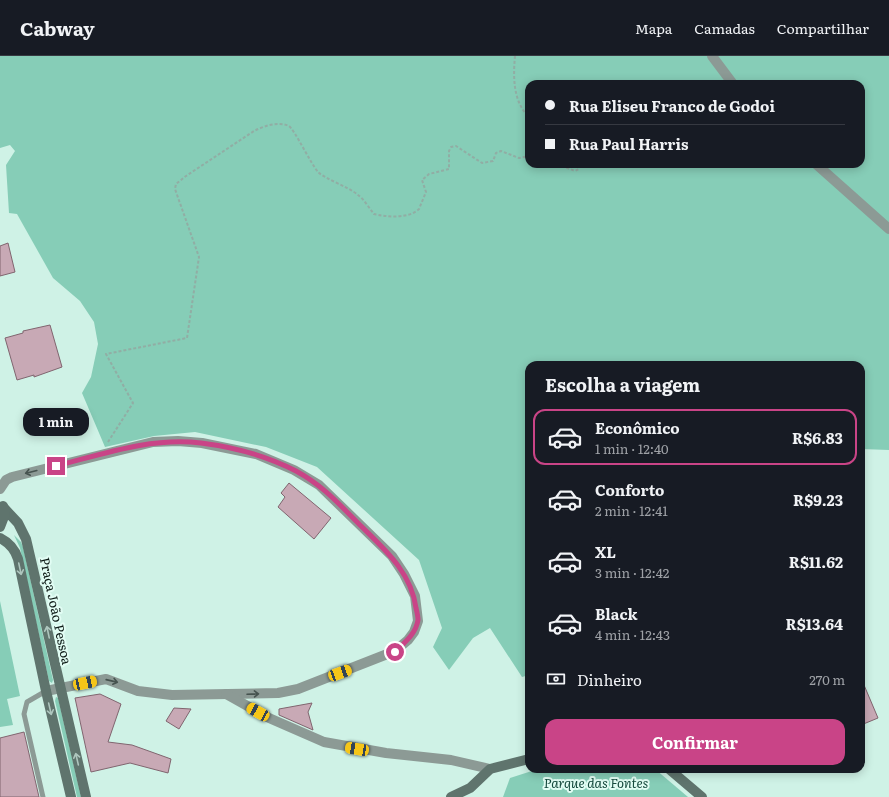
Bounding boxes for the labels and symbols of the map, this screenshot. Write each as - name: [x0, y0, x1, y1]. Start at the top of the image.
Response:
- callout: 1 min: [23, 408, 89, 436]
- route end: [47, 457, 65, 475]
- one-way arrow: [25, 469, 38, 476]
- street label: Praça João Pessoa: [36, 555, 77, 666]
- one-way arrow: [17, 562, 25, 575]
- one-way arrow: [43, 626, 51, 639]
- route start: [386, 643, 404, 661]
- car: [327, 663, 353, 683]
- car: [72, 675, 98, 691]
- one-way arrow: [105, 677, 118, 685]
- one-way arrow: [246, 690, 259, 697]
- car: [245, 701, 271, 723]
- one-way arrow: [47, 703, 55, 716]
- car: [344, 741, 370, 757]
- one-way arrow: [72, 753, 80, 766]
- park label: Parque das Fontes: [544, 773, 649, 792]

